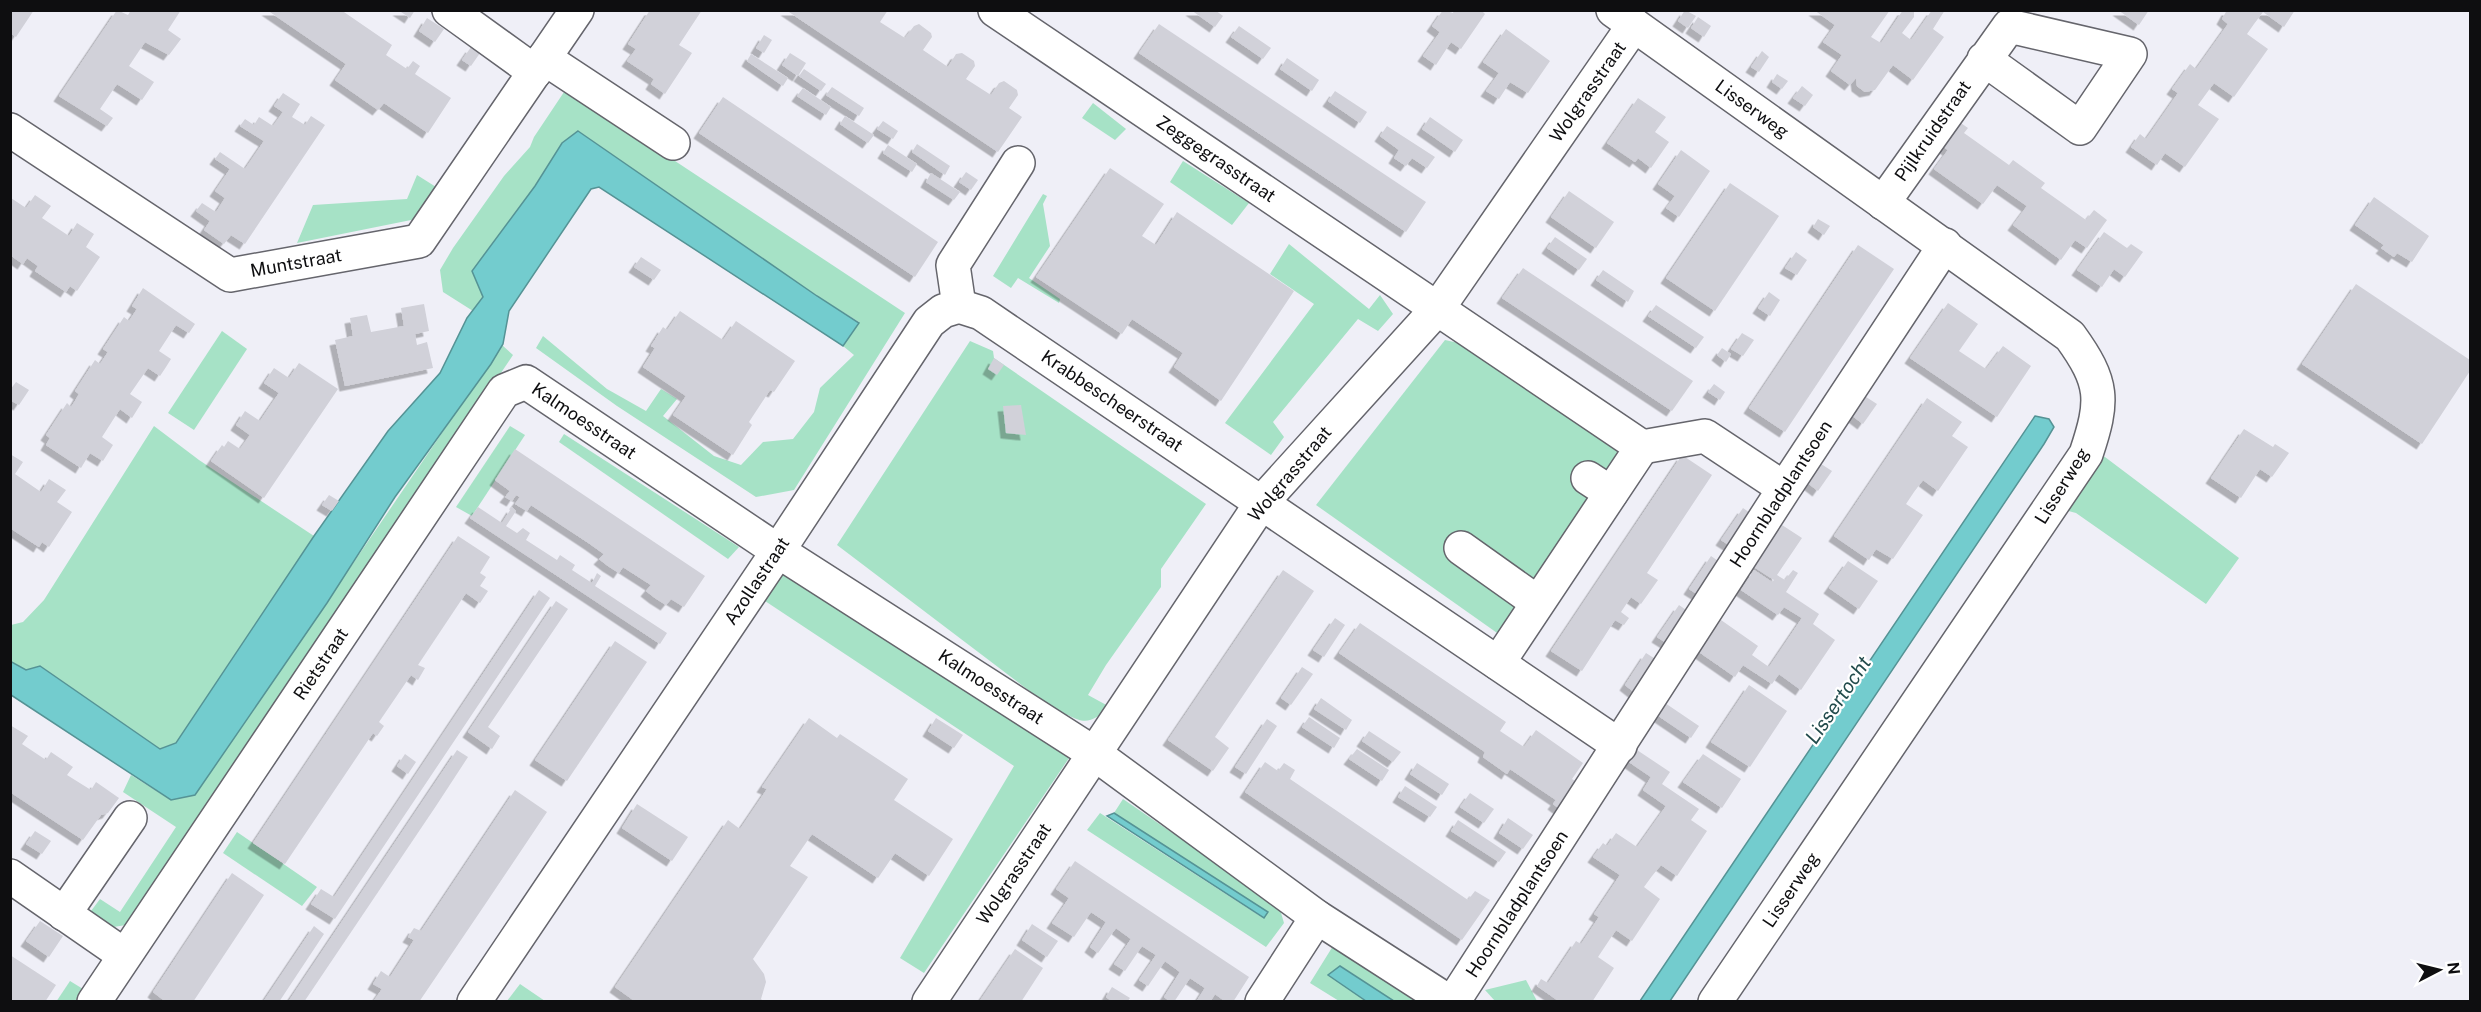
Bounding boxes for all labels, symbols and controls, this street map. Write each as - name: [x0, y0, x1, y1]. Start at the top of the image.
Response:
- street label: Wolgrasstraat: [1545, 37, 1630, 146]
- street label: Lisserweg: [1711, 75, 1793, 142]
- street label: Pijlkruidstraat: [1890, 76, 1975, 185]
- street label: Zeggegrasstraat: [1153, 111, 1280, 206]
- street label: Muntstraat: [248, 244, 343, 281]
- street label: Krabbescheerstraat: [1038, 345, 1187, 456]
- street label: Kalmoesstraat: [528, 378, 641, 463]
- street label: Hoornbladplantsoen: [1725, 416, 1836, 571]
- street label: Wolgrasstraat: [1244, 422, 1336, 526]
- street label: Lisserweg: [2030, 444, 2093, 528]
- street label: Azollastraat: [720, 533, 794, 629]
- street label: Rietstraat: [289, 624, 352, 704]
- street label: Kalmoesstraat: [935, 645, 1048, 728]
- water label: Lissertocht: [1800, 651, 1876, 748]
- street label: Wolgrasstraat: [972, 819, 1055, 929]
- street label: Hoornbladplantsoen: [1461, 826, 1572, 981]
- street label: Lisserweg: [1758, 848, 1823, 931]
- north arrow: [2409, 940, 2469, 1000]
- text: N: [2443, 961, 2464, 976]

